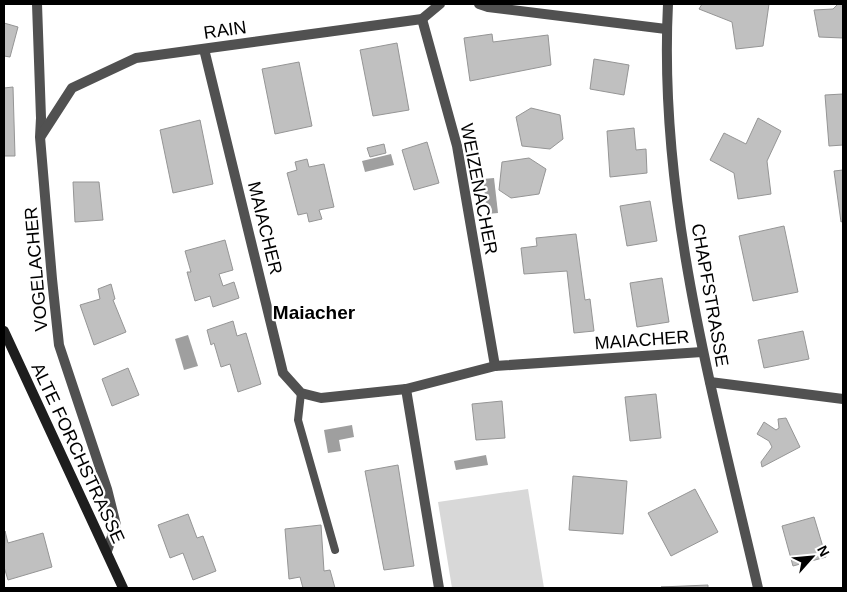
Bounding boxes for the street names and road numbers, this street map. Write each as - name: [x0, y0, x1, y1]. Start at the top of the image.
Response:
- street label: RAIN: [202, 17, 248, 43]
- street label: WEIZENACHER: [456, 122, 502, 256]
- street label: MAIACHER: [244, 179, 286, 277]
- street label: VOGELACHER: [21, 206, 51, 332]
- street label: CHAPFSTRASSE: [688, 222, 732, 368]
- street label: MAIACHER: [594, 327, 690, 353]
- street label: ALTE FORCHSTRASSE: [27, 360, 129, 546]

